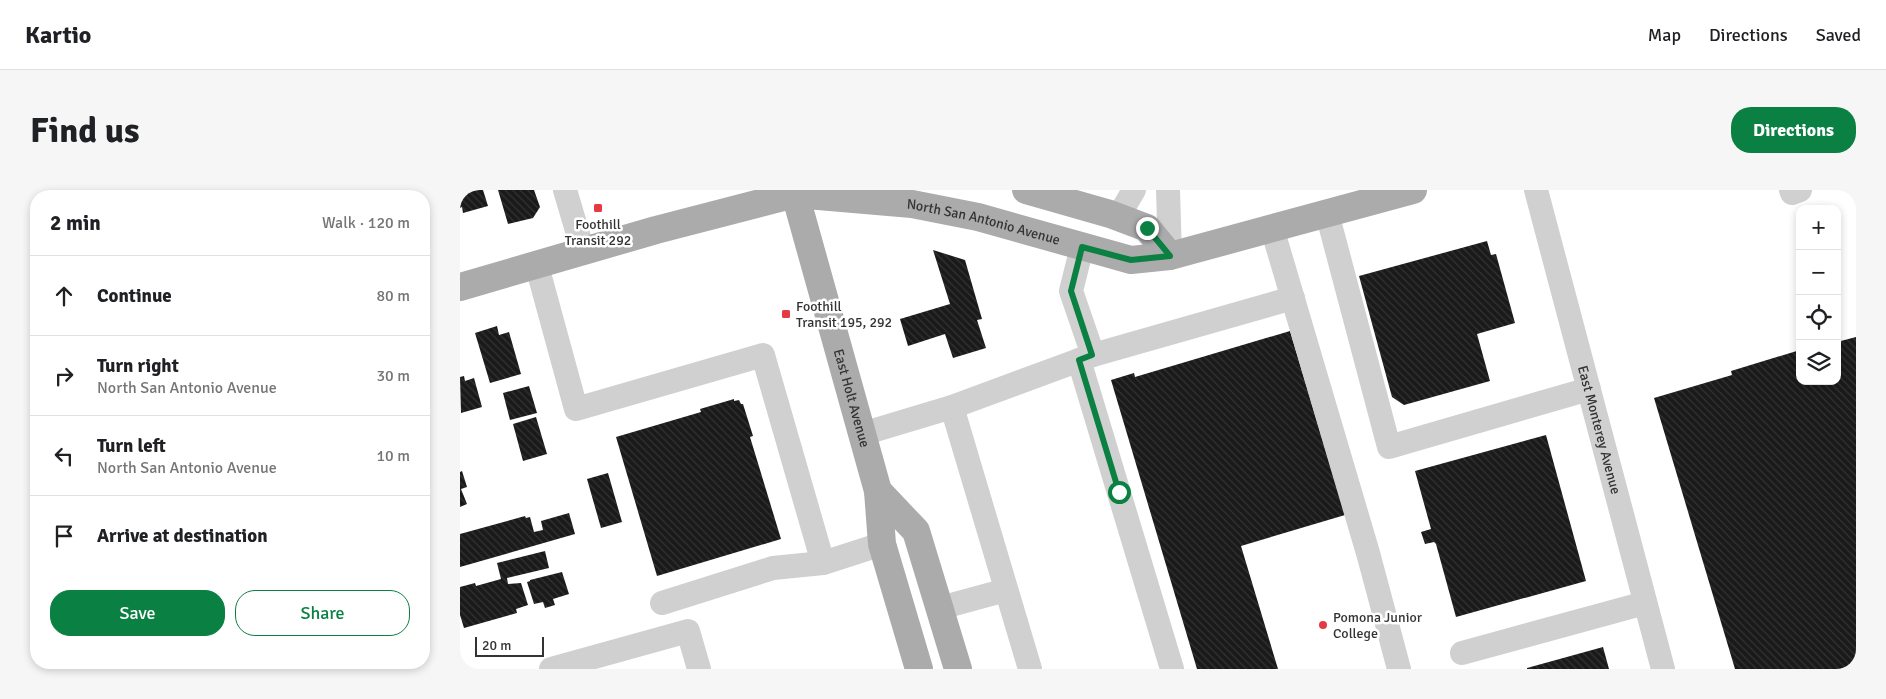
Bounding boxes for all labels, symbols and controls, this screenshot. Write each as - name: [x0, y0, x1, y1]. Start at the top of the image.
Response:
- text: Kartio: [25, 20, 91, 50]
- text: Map: [1648, 24, 1681, 46]
- text: Directions: [1709, 24, 1788, 46]
- text: Saved: [1816, 24, 1861, 46]
- button: Directions: [1731, 107, 1856, 153]
- text: Find us: [30, 109, 140, 152]
- street label: North San Antonio Avenue: [906, 195, 1062, 248]
- marker: Foothill Transit 292: [592, 202, 604, 214]
- map controls: [1796, 205, 1841, 385]
- button: +: [1796, 205, 1841, 250]
- text: 2 min: [50, 210, 101, 236]
- text: Walk · 120 m: [322, 213, 410, 233]
- place label: Foothill Transit 292: [565, 216, 631, 249]
- route end: [1136, 217, 1159, 240]
- button: −: [1796, 250, 1841, 295]
- icon: ahead: [50, 282, 78, 310]
- text: Continue: [97, 284, 172, 308]
- text: 80 m: [376, 286, 410, 306]
- button: locate: [1796, 295, 1841, 340]
- place label: Foothill Transit 195, 292: [796, 298, 892, 331]
- marker: Foothill Transit 195, 292: [780, 308, 792, 320]
- button: layers: [1796, 340, 1841, 385]
- street label: East Holt Avenue: [830, 347, 874, 449]
- text: Turn right: [97, 354, 179, 378]
- icon: right: [50, 362, 78, 390]
- street label: East Monterey Avenue: [1574, 364, 1625, 496]
- text: 30 m: [376, 366, 410, 386]
- text: North San Antonio Avenue: [97, 378, 277, 398]
- text: Turn left: [97, 434, 166, 458]
- icon: left: [50, 442, 78, 470]
- text: 10 m: [376, 446, 410, 466]
- text: North San Antonio Avenue: [97, 458, 277, 478]
- route start: [1108, 481, 1131, 504]
- icon: arrive: [50, 522, 78, 550]
- text: Arrive at destination: [97, 524, 268, 548]
- button: Save: [50, 590, 225, 636]
- button: Share: [235, 590, 410, 636]
- place label: Pomona Junior College: [1333, 609, 1423, 642]
- marker: Pomona Junior College: [1317, 619, 1329, 631]
- scale bar: [475, 634, 544, 657]
- text: 20 m: [482, 637, 511, 654]

